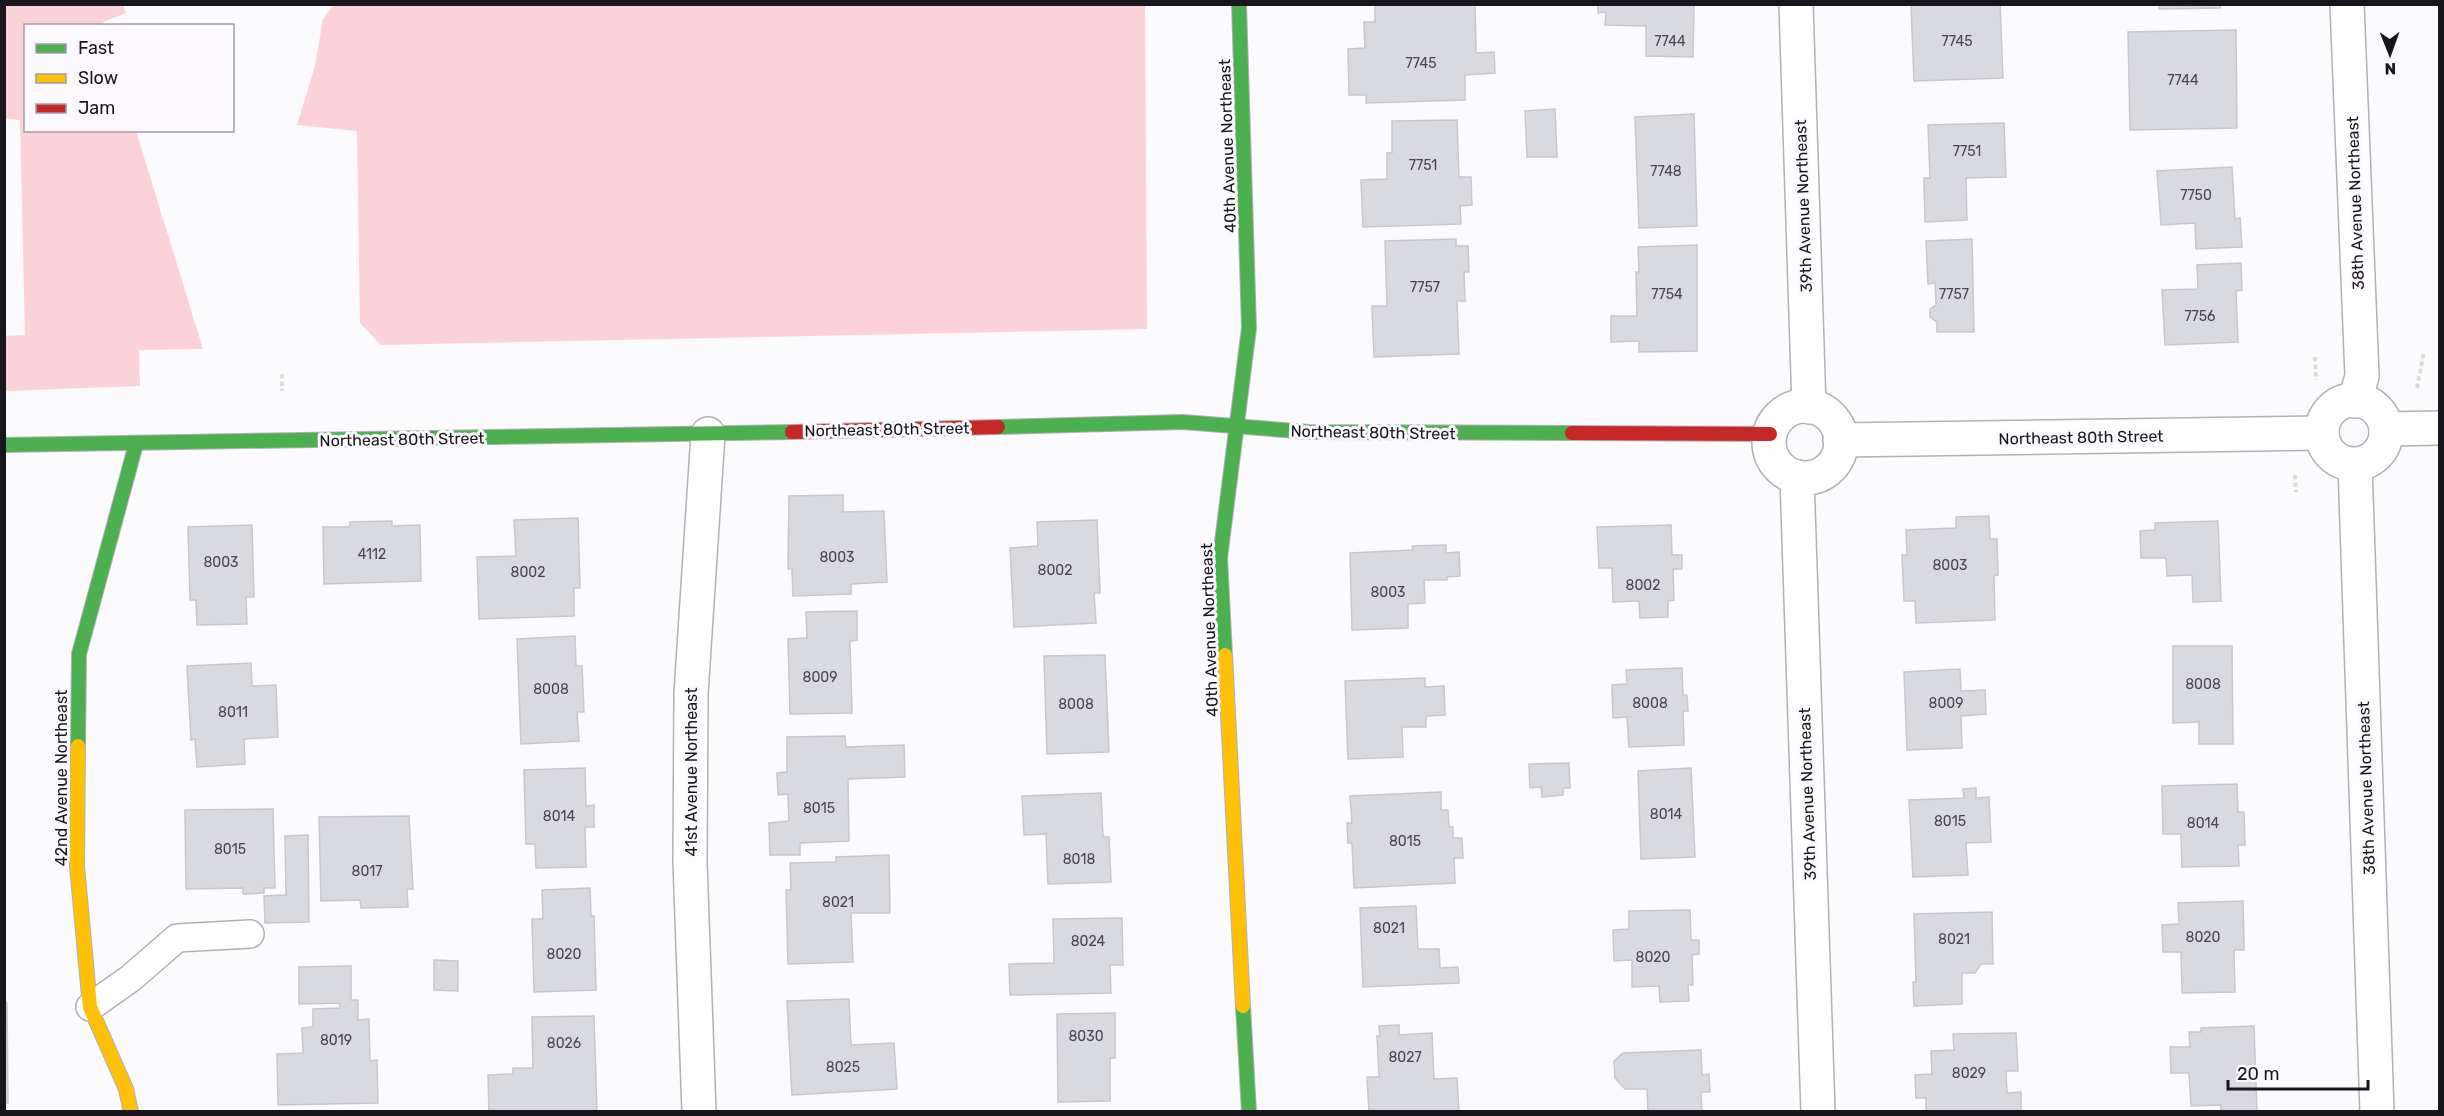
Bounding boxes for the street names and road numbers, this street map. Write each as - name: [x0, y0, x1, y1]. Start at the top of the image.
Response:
- street label: 40th Avenue Northeast: [1215, 59, 1240, 233]
- street label: 38th Avenue Northeast: [2343, 116, 2368, 290]
- street label: 39th Avenue Northeast: [1791, 119, 1816, 293]
- street label: Northeast 80th Street: [804, 419, 970, 440]
- street label: Northeast 80th Street: [1290, 422, 1456, 443]
- street label: Northeast 80th Street: [1998, 427, 2164, 448]
- street label: Northeast 80th Street: [319, 429, 485, 450]
- street label: 40th Avenue Northeast: [1197, 543, 1222, 717]
- street label: 41st Avenue Northeast: [682, 688, 701, 856]
- street label: 42nd Avenue Northeast: [52, 690, 71, 866]
- street label: 38th Avenue Northeast: [2354, 701, 2379, 875]
- street label: 39th Avenue Northeast: [1795, 707, 1820, 881]

